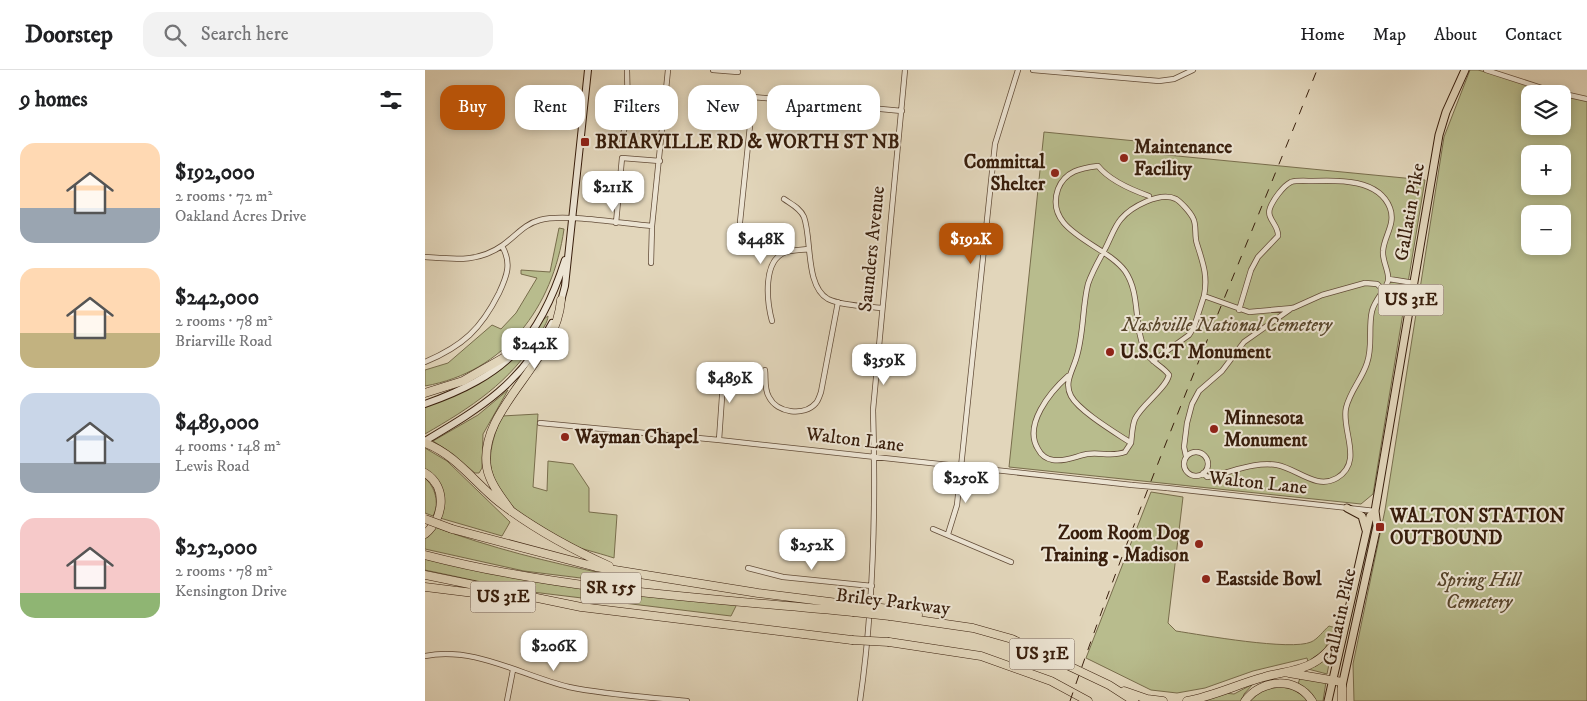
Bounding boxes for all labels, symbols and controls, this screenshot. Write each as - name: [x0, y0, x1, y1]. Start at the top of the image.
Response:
- search box: [143, 12, 493, 57]
- text: Doorstep: [25, 20, 113, 50]
- icon: search: [161, 21, 189, 49]
- text: Search here: [201, 23, 289, 46]
- text: Home: [1300, 24, 1345, 46]
- text: Map: [1373, 24, 1406, 46]
- text: About: [1434, 24, 1477, 46]
- text: Contact: [1505, 24, 1562, 46]
- chip: Buy: [440, 85, 505, 130]
- chip: Rent: [515, 85, 585, 130]
- chip: Filters: [595, 85, 678, 130]
- chip: New: [688, 85, 757, 130]
- chip: Apartment: [767, 85, 880, 130]
- map controls: [1521, 85, 1571, 255]
- button: layers: [1521, 85, 1571, 135]
- icon: filters: [377, 86, 405, 114]
- text: 9 homes: [20, 87, 88, 113]
- place label: BRIARVILLE RD & WORTH ST NB: [595, 131, 900, 154]
- marker: BRIARVILLE RD & WORTH ST NB: [579, 136, 591, 148]
- place label: Maintenance Facility: [1134, 136, 1232, 181]
- button: +: [1521, 145, 1571, 195]
- place label: Committal Shelter: [964, 151, 1046, 196]
- marker: Maintenance Facility: [1118, 152, 1130, 164]
- text: $192,000: [175, 160, 255, 186]
- street label: Gallatin Pike: [1390, 161, 1430, 263]
- icon: home: [60, 163, 120, 223]
- marker: Committal Shelter: [1049, 167, 1061, 179]
- pin: $211K: [578, 170, 648, 213]
- text: $211K: [593, 177, 633, 197]
- street label: Saunders Avenue: [854, 185, 890, 313]
- text: 2 rooms · 72 m²: [175, 186, 272, 206]
- button: −: [1521, 205, 1571, 255]
- text: Oakland Acres Drive: [175, 206, 306, 226]
- pin: $448K: [726, 222, 796, 265]
- pin: $192K: [936, 222, 1006, 265]
- text: $448K: [738, 229, 784, 249]
- text: $192K: [950, 229, 992, 249]
- road number: US 31E: [1379, 284, 1443, 316]
- text: $242,000: [175, 285, 259, 311]
- icon: home: [60, 288, 120, 348]
- text: 2 rooms · 78 m²: [175, 311, 272, 331]
- park label: Nashville National Cemetery: [1121, 314, 1333, 337]
- pin: $242K: [500, 328, 570, 370]
- text: Briarville Road: [175, 331, 272, 351]
- text: $242K: [513, 334, 557, 354]
- place label: U.S.C.T Monument: [1120, 341, 1272, 364]
- pin: $359K: [849, 344, 919, 386]
- marker: U.S.C.T Monument: [1104, 346, 1116, 358]
- text: $359K: [863, 350, 905, 370]
- pin: $489K: [695, 362, 765, 404]
- text: $489K: [707, 368, 753, 388]
- place label: Minnesota Monument: [1224, 407, 1308, 452]
- text: $489,000: [175, 410, 259, 436]
- icon: home: [60, 413, 120, 473]
- street label: Walton Lane: [804, 422, 906, 457]
- marker: Minnesota Monument: [1208, 423, 1220, 435]
- place label: Wayman Chapel: [574, 426, 699, 449]
- marker: Wayman Chapel: [559, 431, 571, 443]
- text: 4 rooms · 148 m²: [175, 436, 280, 456]
- text: Lewis Road: [175, 456, 249, 476]
- pin: $250K: [931, 462, 1001, 504]
- street label: Walton Lane: [1207, 466, 1308, 500]
- text: $250K: [944, 468, 988, 488]
- place label: WALTON STATION OUTBOUND: [1389, 505, 1565, 550]
- marker: WALTON STATION OUTBOUND: [1374, 521, 1386, 533]
- place label: Zoom Room Dog Training - Madison: [1040, 522, 1190, 567]
- pin: $252K: [777, 528, 847, 571]
- text: $252,000: [175, 535, 257, 561]
- text: $252K: [790, 535, 834, 555]
- icon: home: [60, 538, 120, 598]
- marker: Zoom Room Dog Training - Madison: [1193, 538, 1205, 550]
- text: 2 rooms · 78 m²: [175, 561, 272, 581]
- street label: Gallatin Pike: [1318, 566, 1362, 668]
- place label: Eastside Bowl: [1216, 568, 1322, 591]
- park label: Spring Hill Cemetery: [1436, 569, 1523, 614]
- road number: SR 155: [581, 572, 641, 604]
- marker: Eastside Bowl: [1200, 573, 1212, 585]
- text: Kensington Drive: [175, 581, 287, 601]
- road number: US 31E: [471, 582, 535, 612]
- street label: Briley Parkway: [834, 584, 952, 621]
- pin: $206K: [519, 630, 589, 672]
- text: $206K: [532, 636, 576, 656]
- road number: US 31E: [1009, 638, 1075, 670]

